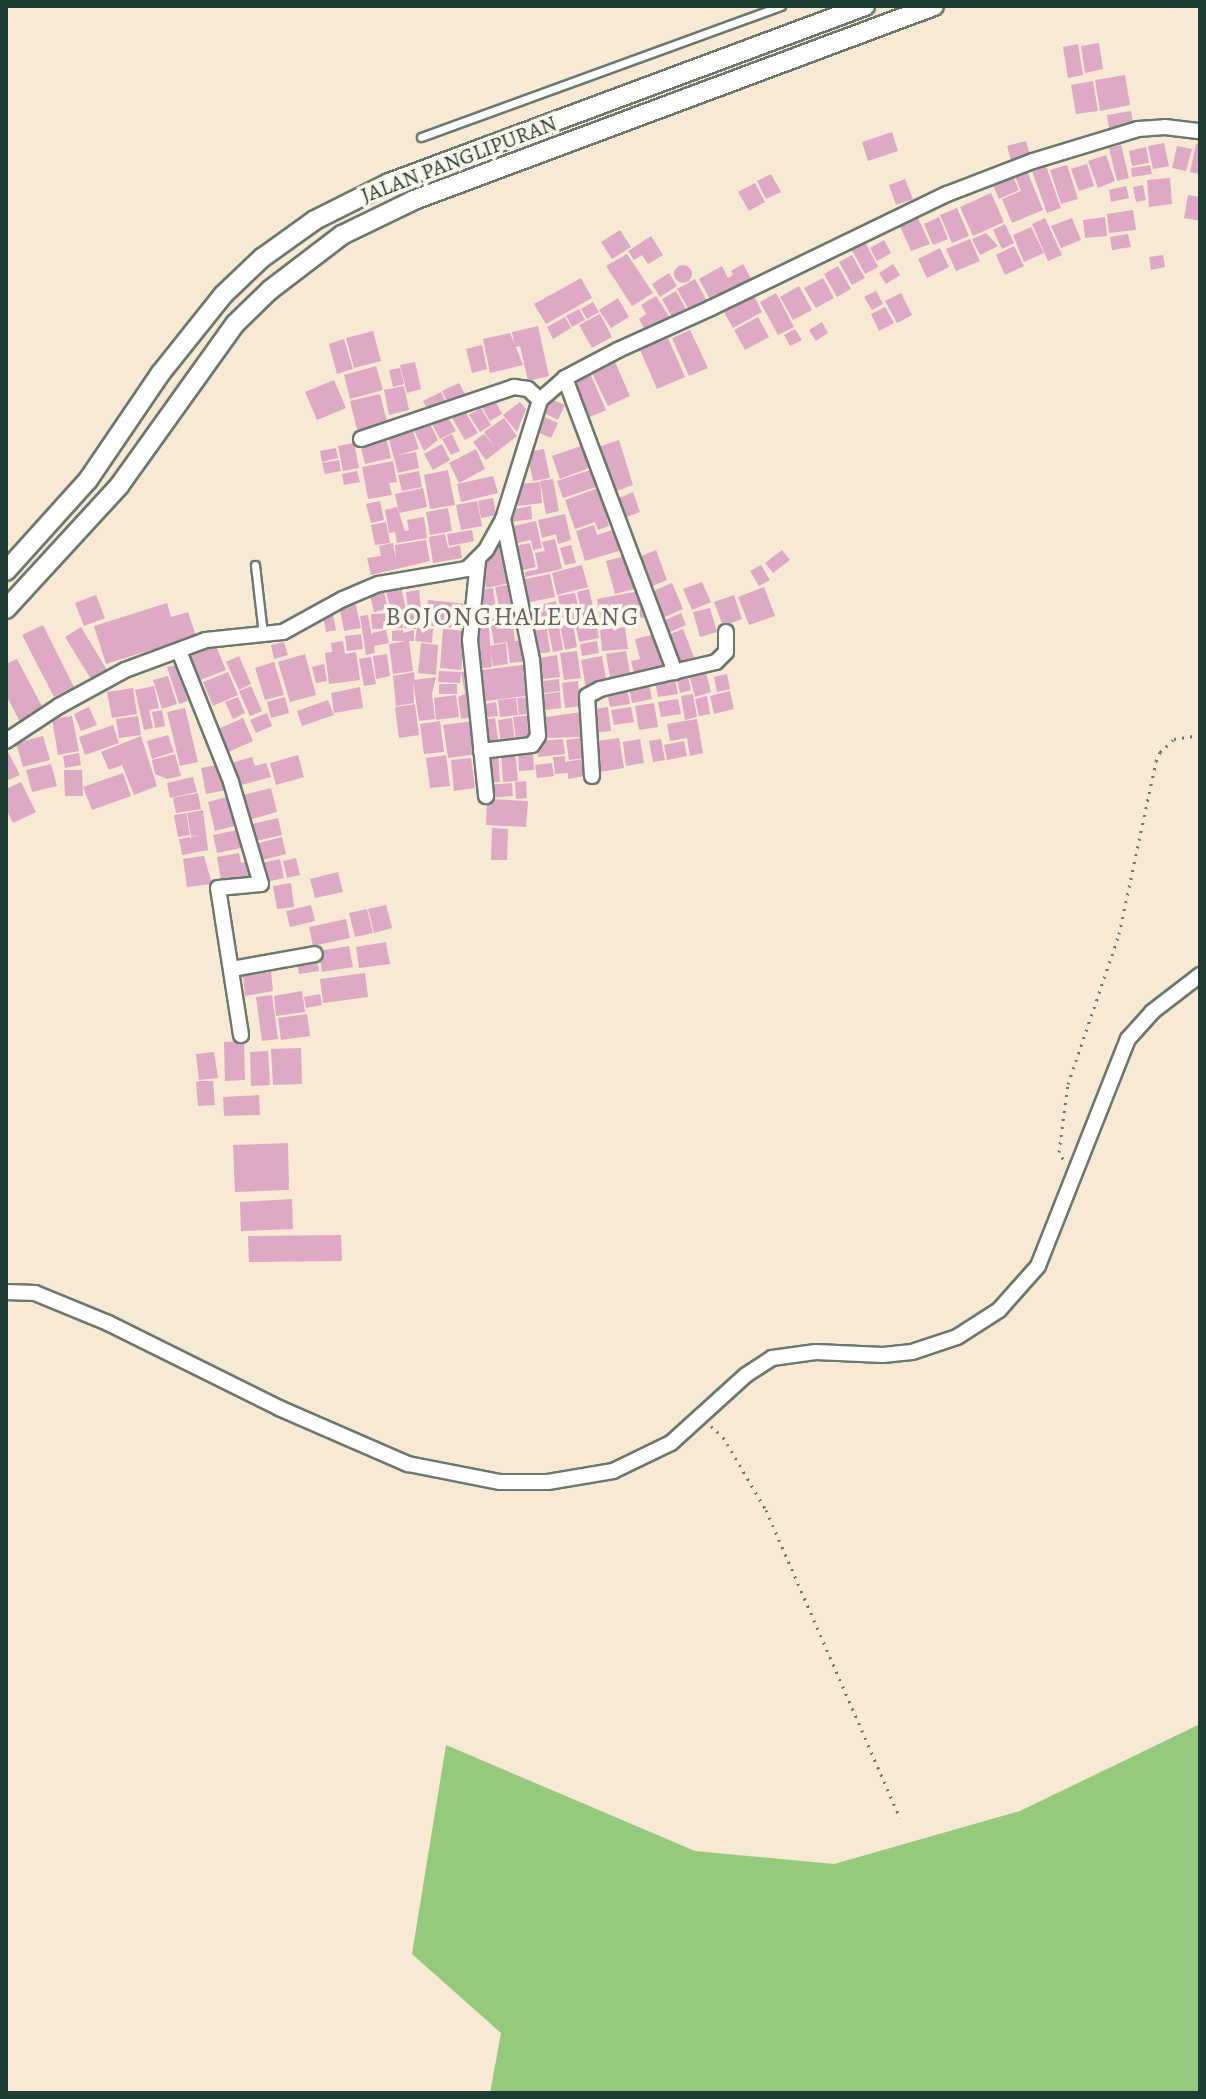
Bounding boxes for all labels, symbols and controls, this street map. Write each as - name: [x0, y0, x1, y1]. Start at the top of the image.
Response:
- street label: JALAN PANGLIPURAN: [357, 111, 561, 209]
- district label: BOJONGHALEUANG: [385, 601, 641, 633]

